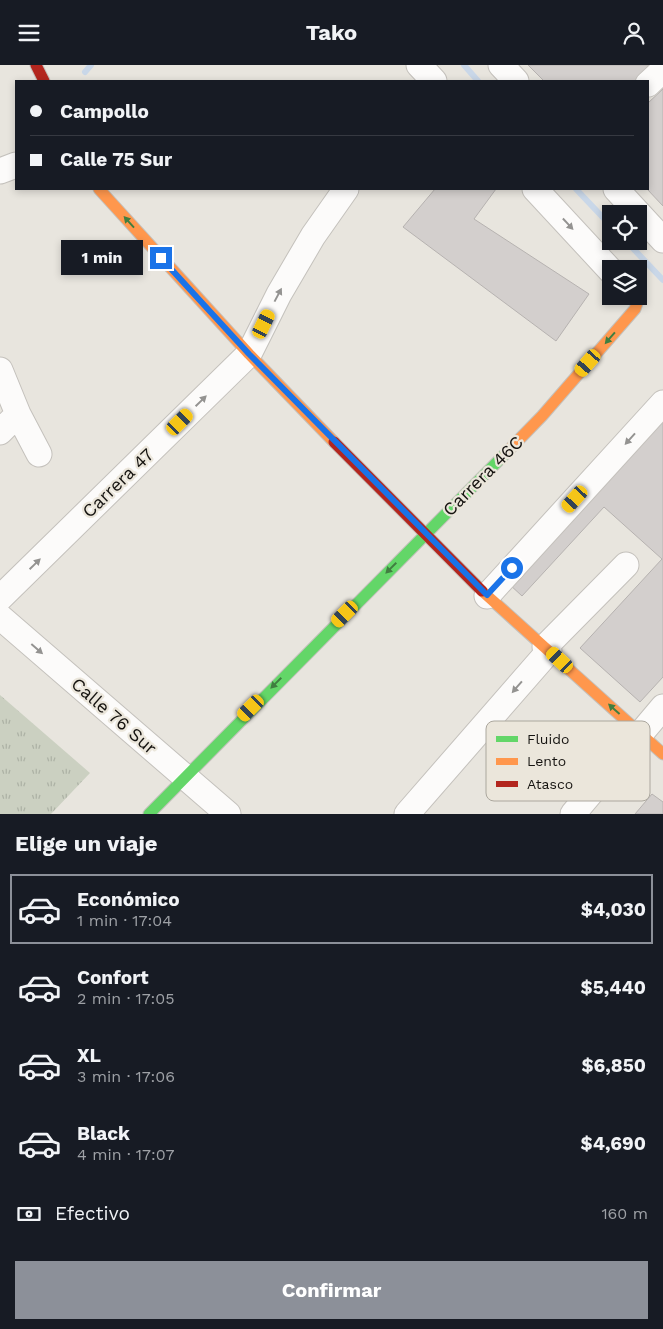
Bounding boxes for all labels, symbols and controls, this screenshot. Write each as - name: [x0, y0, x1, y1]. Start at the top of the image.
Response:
- icon: menu: [15, 19, 43, 47]
- icon: person: [620, 19, 648, 47]
- text: Tako: [306, 20, 357, 45]
- text: Campollo: [60, 100, 149, 123]
- text: Calle 75 Sur: [60, 148, 172, 171]
- map controls: [602, 205, 647, 305]
- button: locate: [602, 205, 647, 250]
- one-way arrow: [124, 216, 135, 229]
- one-way arrow: [562, 218, 574, 230]
- callout: 1 min: [61, 241, 144, 275]
- route end: [150, 247, 172, 269]
- text: 1 min: [81, 248, 123, 267]
- button: layers: [602, 260, 647, 305]
- one-way arrow: [274, 289, 283, 302]
- car: [250, 307, 277, 341]
- one-way arrow: [604, 332, 615, 345]
- car: [572, 347, 603, 379]
- one-way arrow: [195, 395, 207, 407]
- car: [164, 406, 195, 438]
- street label: Carrera 46C: [438, 431, 527, 520]
- one-way arrow: [624, 432, 636, 444]
- street label: Carrera 47: [78, 444, 158, 522]
- car: [559, 483, 590, 515]
- route start: [501, 557, 523, 579]
- one-way arrow: [29, 558, 41, 570]
- one-way arrow: [385, 561, 397, 573]
- car: [329, 598, 360, 630]
- one-way arrow: [31, 643, 43, 654]
- car: [543, 644, 576, 676]
- street label: Calle 76 Sur: [67, 673, 161, 758]
- one-way arrow: [270, 677, 282, 689]
- one-way arrow: [512, 681, 523, 694]
- car: [235, 692, 266, 724]
- one-way arrow: [609, 703, 621, 715]
- legend: [486, 721, 650, 801]
- text: Fluido: [527, 731, 569, 747]
- text: Lento: [527, 753, 566, 769]
- text: Atasco: [527, 776, 573, 792]
- text: Elige un viaje: [15, 831, 158, 856]
- icon: car: [17, 887, 62, 932]
- text: Económico: [77, 888, 180, 911]
- text: $4,030: [581, 898, 646, 921]
- text: 1 min · 17:04: [77, 911, 172, 930]
- icon: car: [17, 965, 62, 1010]
- text: Confort: [77, 966, 148, 989]
- text: $5,440: [581, 976, 646, 999]
- text: 2 min · 17:05: [77, 989, 175, 1008]
- icon: car: [17, 1043, 62, 1088]
- text: XL: [77, 1044, 101, 1067]
- text: $6,850: [581, 1054, 646, 1077]
- text: 3 min · 17:06: [77, 1067, 175, 1086]
- icon: car: [17, 1121, 62, 1166]
- text: Black: [77, 1122, 130, 1145]
- text: $4,690: [581, 1132, 646, 1155]
- text: 4 min · 17:07: [77, 1145, 174, 1164]
- icon: cash: [15, 1200, 43, 1228]
- text: Efectivo: [55, 1202, 130, 1225]
- text: 160 m: [601, 1204, 648, 1223]
- button: Confirmar: [15, 1261, 648, 1319]

